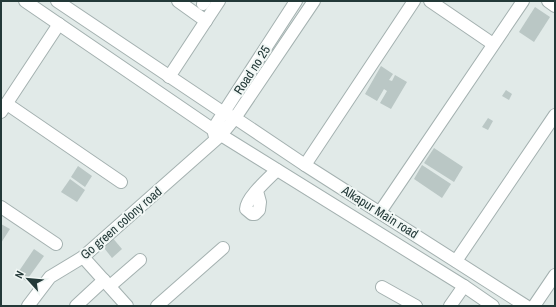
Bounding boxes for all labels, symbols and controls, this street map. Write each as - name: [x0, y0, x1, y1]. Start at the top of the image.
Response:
- street label: Road no 25: [230, 42, 274, 98]
- street label: Alkapur Main road: [338, 181, 421, 242]
- street label: Go green colony road: [77, 183, 165, 263]
- north arrow: [8, 259, 48, 299]
- text: N: [11, 268, 27, 281]

